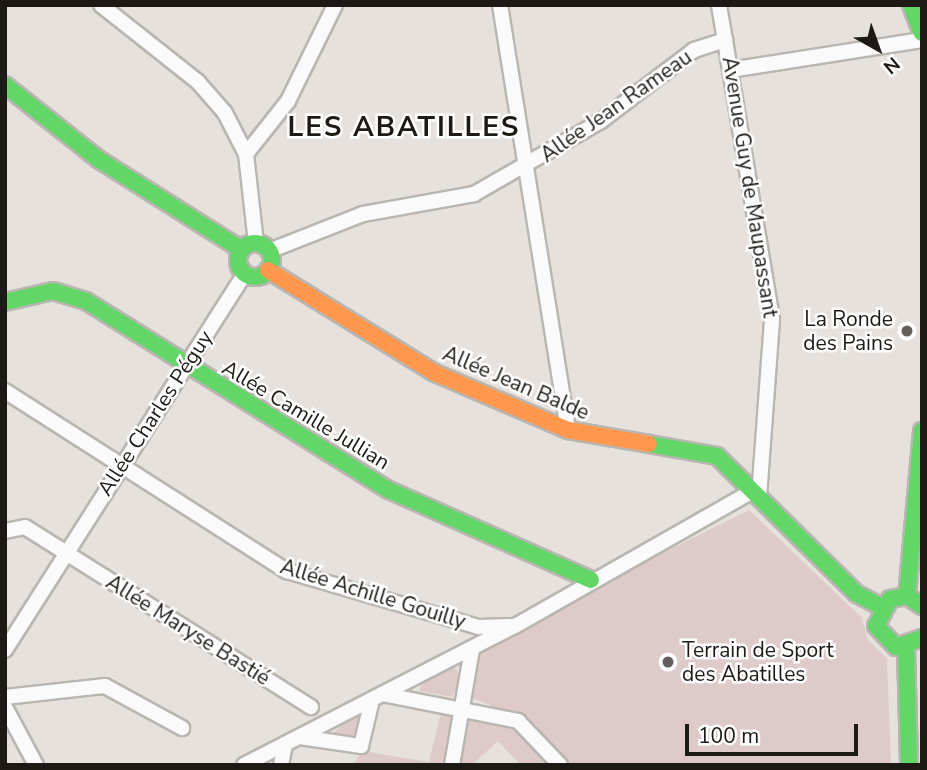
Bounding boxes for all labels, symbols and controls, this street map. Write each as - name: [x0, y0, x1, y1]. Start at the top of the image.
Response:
- north arrow: [843, 14, 913, 84]
- street label: Allée Jean Rameau: [535, 44, 697, 168]
- text: N: [878, 51, 905, 80]
- street label: Avenue Guy de Maupassant: [717, 55, 783, 319]
- district label: LES ABATILLES: [289, 110, 519, 144]
- place label: La Ronde des Pains: [803, 306, 893, 356]
- marker: La Ronde des Pains: [899, 323, 915, 339]
- street label: Allée Charles Péguy: [92, 326, 218, 500]
- street label: Allée Jean Balde: [439, 341, 593, 425]
- street label: Allée Camille Jullian: [218, 355, 394, 475]
- street label: Allée Achille Gouilly: [277, 554, 469, 634]
- street label: Allée Maryse Bastié: [101, 569, 275, 691]
- place label: Terrain de Sport des Abatilles: [682, 637, 834, 687]
- marker: Terrain de Sport des Abatilles: [660, 654, 676, 670]
- scale bar: [689, 710, 862, 754]
- text: 100 m: [698, 722, 759, 750]

